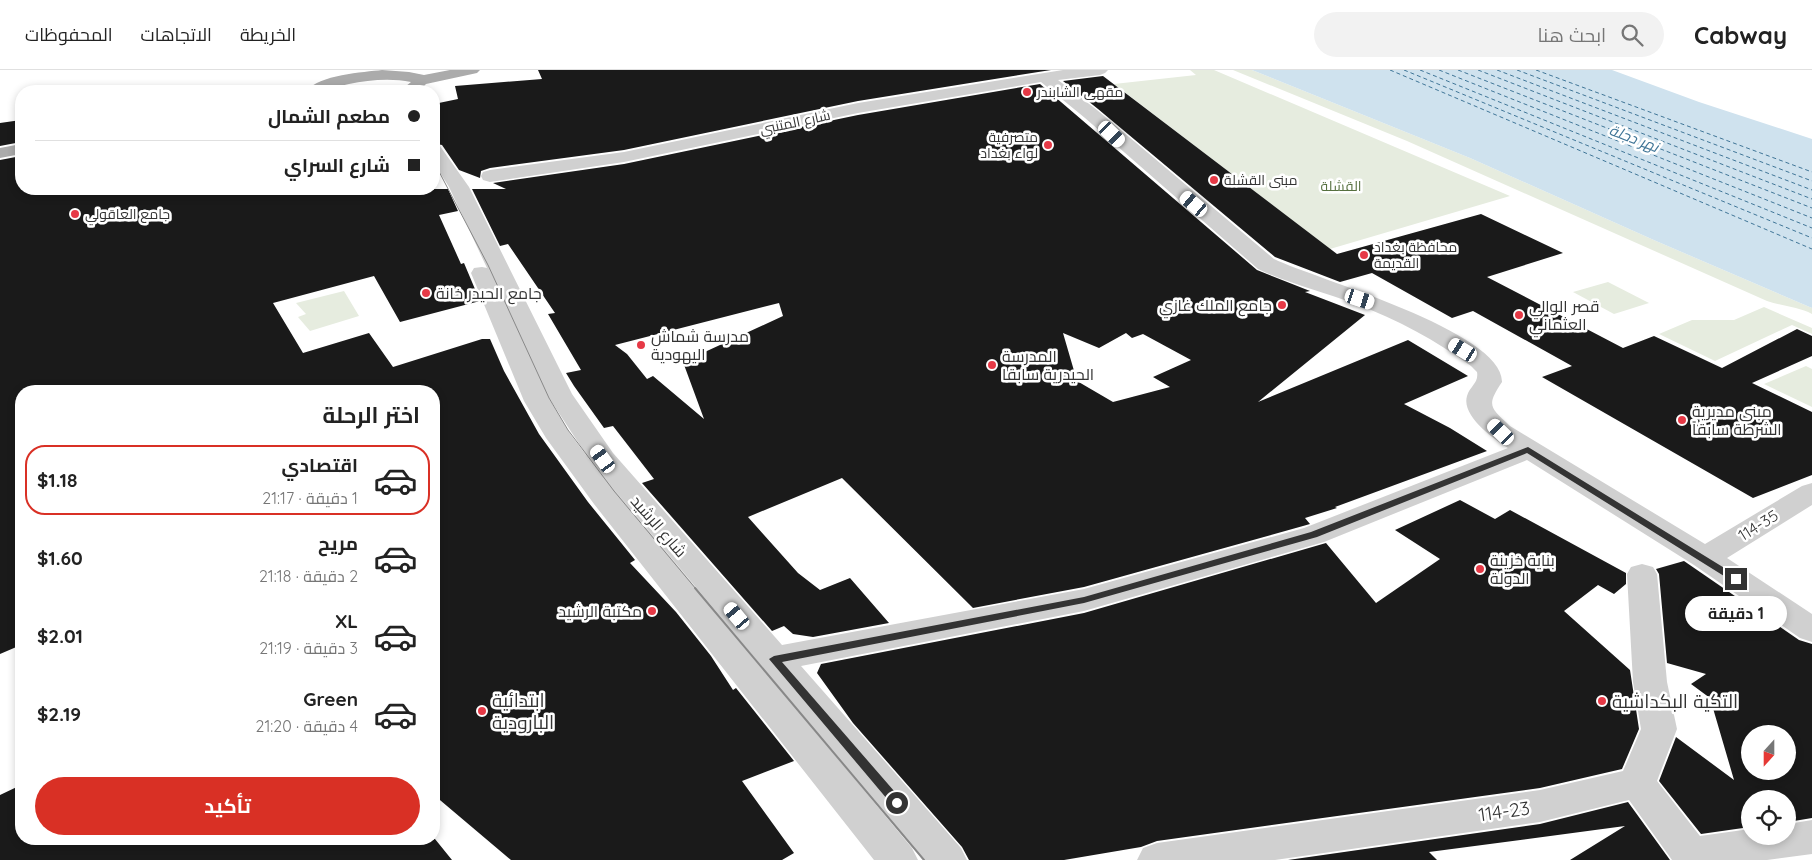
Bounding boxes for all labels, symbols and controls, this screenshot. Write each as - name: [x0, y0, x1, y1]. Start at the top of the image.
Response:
- search box: [1314, 12, 1664, 57]
- text: Cabway: [1694, 20, 1787, 50]
- icon: search: [1618, 21, 1646, 49]
- text: المحفوظات: [25, 23, 113, 46]
- text: الاتجاهات: [141, 23, 212, 46]
- text: الخريطة: [240, 23, 296, 46]
- text: ابحث هنا: [1537, 23, 1606, 47]
- place label: مقهى الشابندر: [1036, 83, 1123, 101]
- marker: مقهى الشابندر: [1021, 86, 1033, 98]
- text: مطعم الشمال: [268, 104, 390, 128]
- street label: شارع المتنبي: [758, 106, 833, 141]
- car: [1096, 118, 1128, 150]
- water label: نهر دجلة: [1607, 120, 1663, 157]
- place label: متصرفية لواء بغداد: [980, 128, 1038, 162]
- marker: متصرفية لواء بغداد: [1042, 139, 1054, 151]
- text: شارع السراي: [284, 153, 390, 177]
- place label: مبنى القشلة: [1224, 171, 1297, 189]
- marker: مبنى القشلة: [1208, 174, 1220, 186]
- park label: القشلة: [1321, 177, 1362, 195]
- car: [1177, 189, 1210, 219]
- place label: جامع العاقولي: [85, 205, 170, 226]
- marker: جامع العاقولي: [69, 208, 81, 220]
- place label: محافظة بغداد القديمة: [1374, 238, 1457, 272]
- marker: محافظة بغداد القديمة: [1358, 249, 1370, 261]
- place label: جامع الحيدر خانة: [436, 283, 542, 305]
- marker: جامع الحيدر خانة: [420, 287, 432, 299]
- car: [1343, 287, 1376, 311]
- place label: جامع الملك غازي: [1159, 295, 1272, 319]
- place label: قصر الوالي العثماني: [1529, 296, 1600, 338]
- marker: جامع الملك غازي: [1276, 299, 1288, 311]
- marker: قصر الوالي العثماني: [1513, 309, 1525, 321]
- place label: مدرسة شماش اليهودية: [651, 326, 749, 365]
- car: [1446, 336, 1479, 364]
- marker: مدرسة شماش اليهودية: [635, 339, 647, 351]
- place label: المدرسة الحيدرية سابقا: [1002, 346, 1094, 384]
- marker: المدرسة الحيدرية سابقا: [986, 359, 998, 371]
- text: اختر الرحلة: [322, 401, 420, 429]
- place label: مبنى مديرية الشرطة سابقاً: [1692, 401, 1782, 439]
- marker: مبنى مديرية الشرطة سابقاً: [1676, 414, 1688, 426]
- car: [1485, 416, 1517, 448]
- car: [588, 442, 617, 476]
- text: اقتصادي: [282, 453, 358, 477]
- icon: car: [373, 458, 418, 503]
- text: $1.18: [37, 468, 77, 492]
- text: 1 دقيقة · 21:17: [262, 488, 358, 508]
- street label: شارع الرشيد: [625, 491, 691, 562]
- street label: 114-35: [1734, 505, 1782, 545]
- text: مريح: [318, 531, 358, 555]
- icon: car: [373, 536, 418, 581]
- text: $1.60: [37, 546, 83, 570]
- place label: بناية خزينة الدولة: [1490, 550, 1555, 588]
- marker: بناية خزينة الدولة: [1474, 563, 1486, 575]
- text: 2 دقيقة · 21:18: [259, 566, 358, 586]
- route end: [1725, 568, 1747, 590]
- callout: 1 دقيقة: [1685, 596, 1787, 632]
- car: [721, 600, 752, 632]
- place label: مكتبة الرشيد: [558, 601, 642, 621]
- text: 1 دقيقة: [1708, 603, 1764, 623]
- marker: مكتبة الرشيد: [646, 605, 658, 617]
- text: XL: [335, 609, 358, 633]
- icon: car: [373, 614, 418, 659]
- text: $2.01: [37, 624, 83, 648]
- text: 3 دقيقة · 21:19: [259, 638, 358, 658]
- text: Green: [303, 687, 358, 711]
- place label: ابتدائية البارودية: [492, 688, 554, 734]
- place label: التكية البكداشية: [1612, 689, 1738, 713]
- icon: car: [373, 692, 418, 737]
- marker: التكية البكداشية: [1596, 695, 1608, 707]
- text: $2.19: [37, 702, 81, 726]
- marker: ابتدائية البارودية: [476, 705, 488, 717]
- text: 4 دقيقة · 21:20: [256, 716, 358, 736]
- north arrow: [1741, 725, 1796, 780]
- map controls: [1741, 725, 1796, 845]
- button: تأكيد: [35, 777, 420, 835]
- button: locate: [1741, 790, 1796, 845]
- route start: [886, 792, 908, 814]
- street label: 114-23: [1477, 796, 1531, 826]

